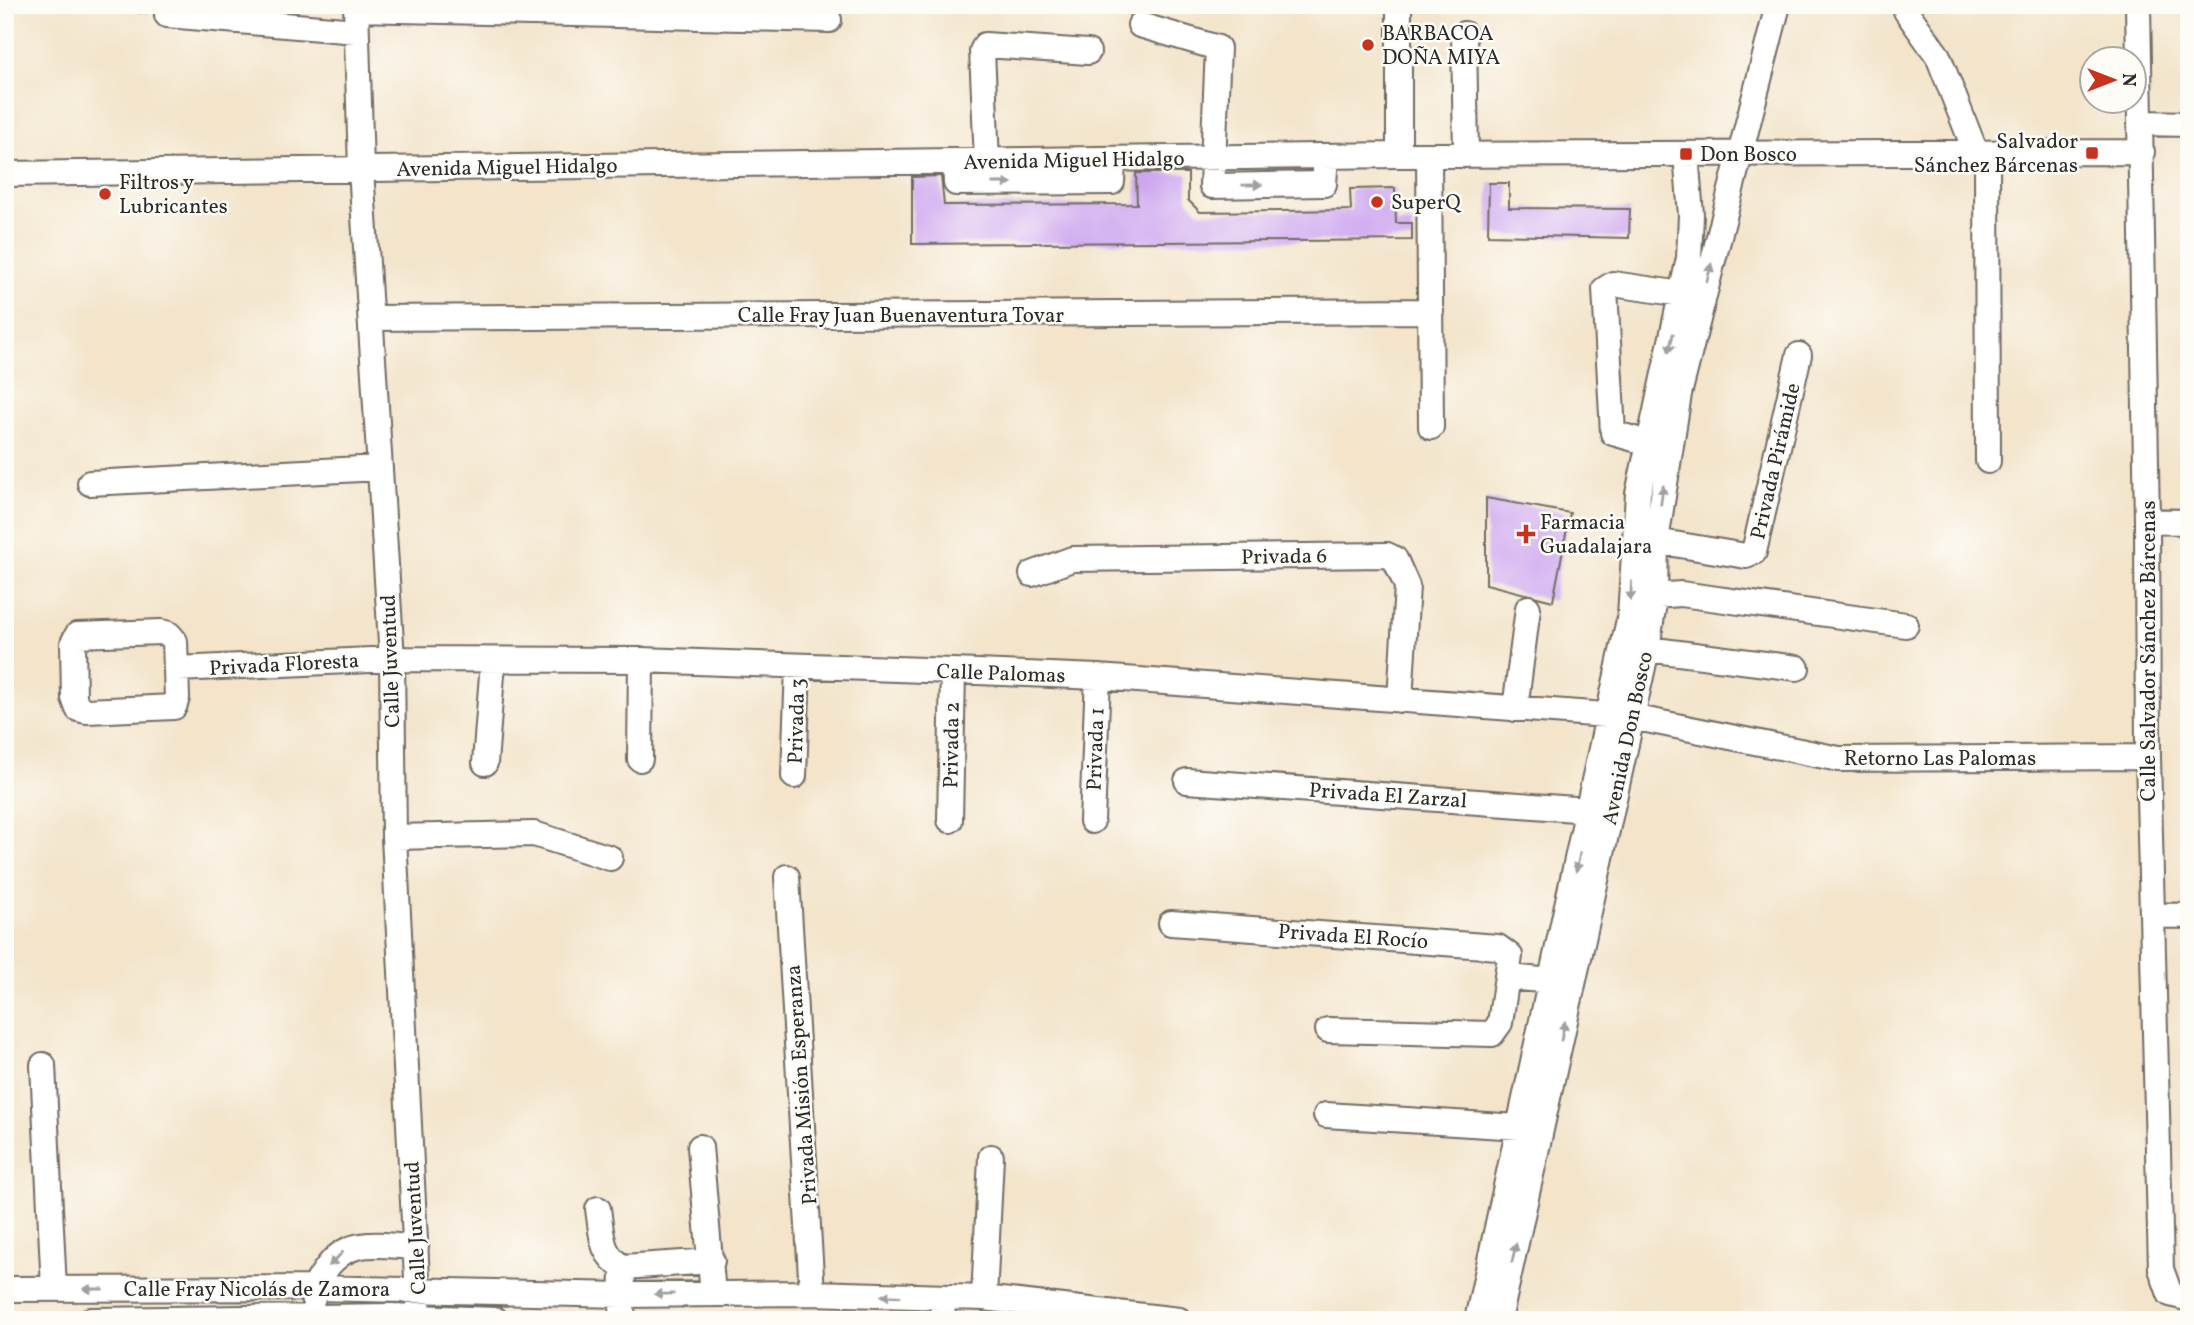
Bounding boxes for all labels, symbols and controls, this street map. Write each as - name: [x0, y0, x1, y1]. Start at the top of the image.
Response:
- place label: BARBACOA DOÑA MIYA: [1382, 20, 1501, 73]
- marker: BARBACOA DOÑA MIYA: [1360, 37, 1376, 53]
- north arrow: [2078, 46, 2148, 116]
- text: N: [2115, 73, 2141, 87]
- place label: Salvador Sánchez Bárcenas: [1914, 128, 2078, 181]
- place label: Don Bosco: [1700, 141, 1797, 170]
- street label: Avenida Miguel Hidalgo: [963, 145, 1185, 178]
- marker: Salvador Sánchez Bárcenas: [2084, 145, 2100, 161]
- marker: Don Bosco: [1678, 146, 1694, 162]
- street label: Avenida Miguel Hidalgo: [396, 152, 618, 185]
- place label: Filtros y Lubricantes: [119, 169, 228, 222]
- one-way arrow: [991, 177, 1013, 189]
- one-way arrow: [1242, 179, 1264, 191]
- marker: Filtros y Lubricantes: [97, 186, 113, 202]
- place label: SuperQ: [1391, 189, 1462, 218]
- marker: SuperQ: [1369, 194, 1385, 210]
- one-way arrow: [1703, 262, 1714, 284]
- street label: Calle Fray Juan Buenaventura Tovar: [738, 302, 1064, 331]
- one-way arrow: [1666, 332, 1677, 354]
- street label: Privada Pirámide: [1744, 380, 1809, 542]
- one-way arrow: [1657, 484, 1668, 506]
- street label: Calle Salvador Sánchez Bárcenas: [2135, 500, 2164, 802]
- place label: Farmacia Guadalajara: [1540, 509, 1652, 562]
- marker: Farmacia Guadalajara: [1518, 526, 1534, 542]
- street label: Privada 6: [1241, 542, 1327, 573]
- one-way arrow: [1626, 580, 1637, 602]
- street label: Calle Juventud: [375, 594, 408, 728]
- street label: Privada Floresta: [208, 647, 360, 684]
- street label: Avenida Don Bosco: [1596, 649, 1661, 828]
- street label: Calle Palomas: [936, 658, 1066, 691]
- street label: Privada 3: [782, 677, 813, 765]
- street label: Privada 2: [937, 701, 968, 789]
- street label: Privada 1: [1081, 707, 1112, 791]
- street label: Retorno Las Palomas: [1844, 745, 2036, 774]
- street label: Privada El Zarzal: [1308, 777, 1468, 816]
- one-way arrow: [1572, 851, 1583, 873]
- street label: Privada El Rocío: [1277, 918, 1429, 957]
- street label: Privada Misión Esperanza: [780, 964, 825, 1206]
- one-way arrow: [1558, 1020, 1569, 1042]
- street label: Calle Juventud: [399, 1161, 434, 1295]
- one-way arrow: [1509, 1242, 1520, 1264]
- one-way arrow: [327, 1251, 344, 1268]
- street label: Calle Fray Nicolás de Zamora: [124, 1276, 390, 1305]
- one-way arrow: [82, 1283, 104, 1295]
- one-way arrow: [653, 1288, 675, 1300]
- one-way arrow: [880, 1290, 902, 1301]

